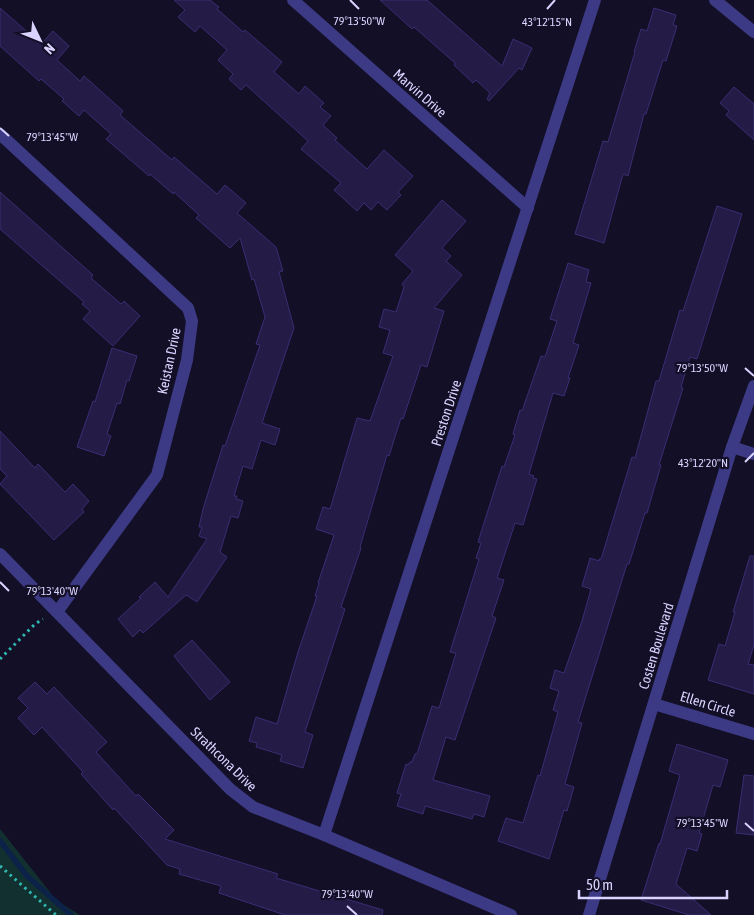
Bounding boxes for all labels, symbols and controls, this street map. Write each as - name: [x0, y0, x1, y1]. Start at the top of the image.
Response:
- text: 79°13'50"W: [333, 14, 385, 28]
- north arrow: [15, 15, 65, 65]
- text: 43°12'15"N: [522, 15, 572, 29]
- text: N: [41, 40, 58, 57]
- street label: Marvin Drive: [390, 66, 450, 120]
- text: 79°13'45"W: [26, 130, 78, 144]
- street label: Keistan Drive: [154, 326, 184, 396]
- text: 79°13'50"W: [676, 361, 728, 375]
- street label: Preston Drive: [428, 378, 464, 448]
- text: 43°12'20"N: [678, 456, 728, 470]
- text: 79°13'40"W: [26, 584, 78, 598]
- street label: Costen Boulevard: [635, 601, 677, 691]
- street label: Ellen Circle: [678, 688, 738, 720]
- street label: Strathcona Drive: [188, 724, 260, 794]
- text: 79°13'45"W: [676, 816, 728, 830]
- scale bar: [579, 868, 726, 900]
- text: 50 m: [586, 876, 613, 893]
- text: 79°13'40"W: [321, 887, 373, 901]

